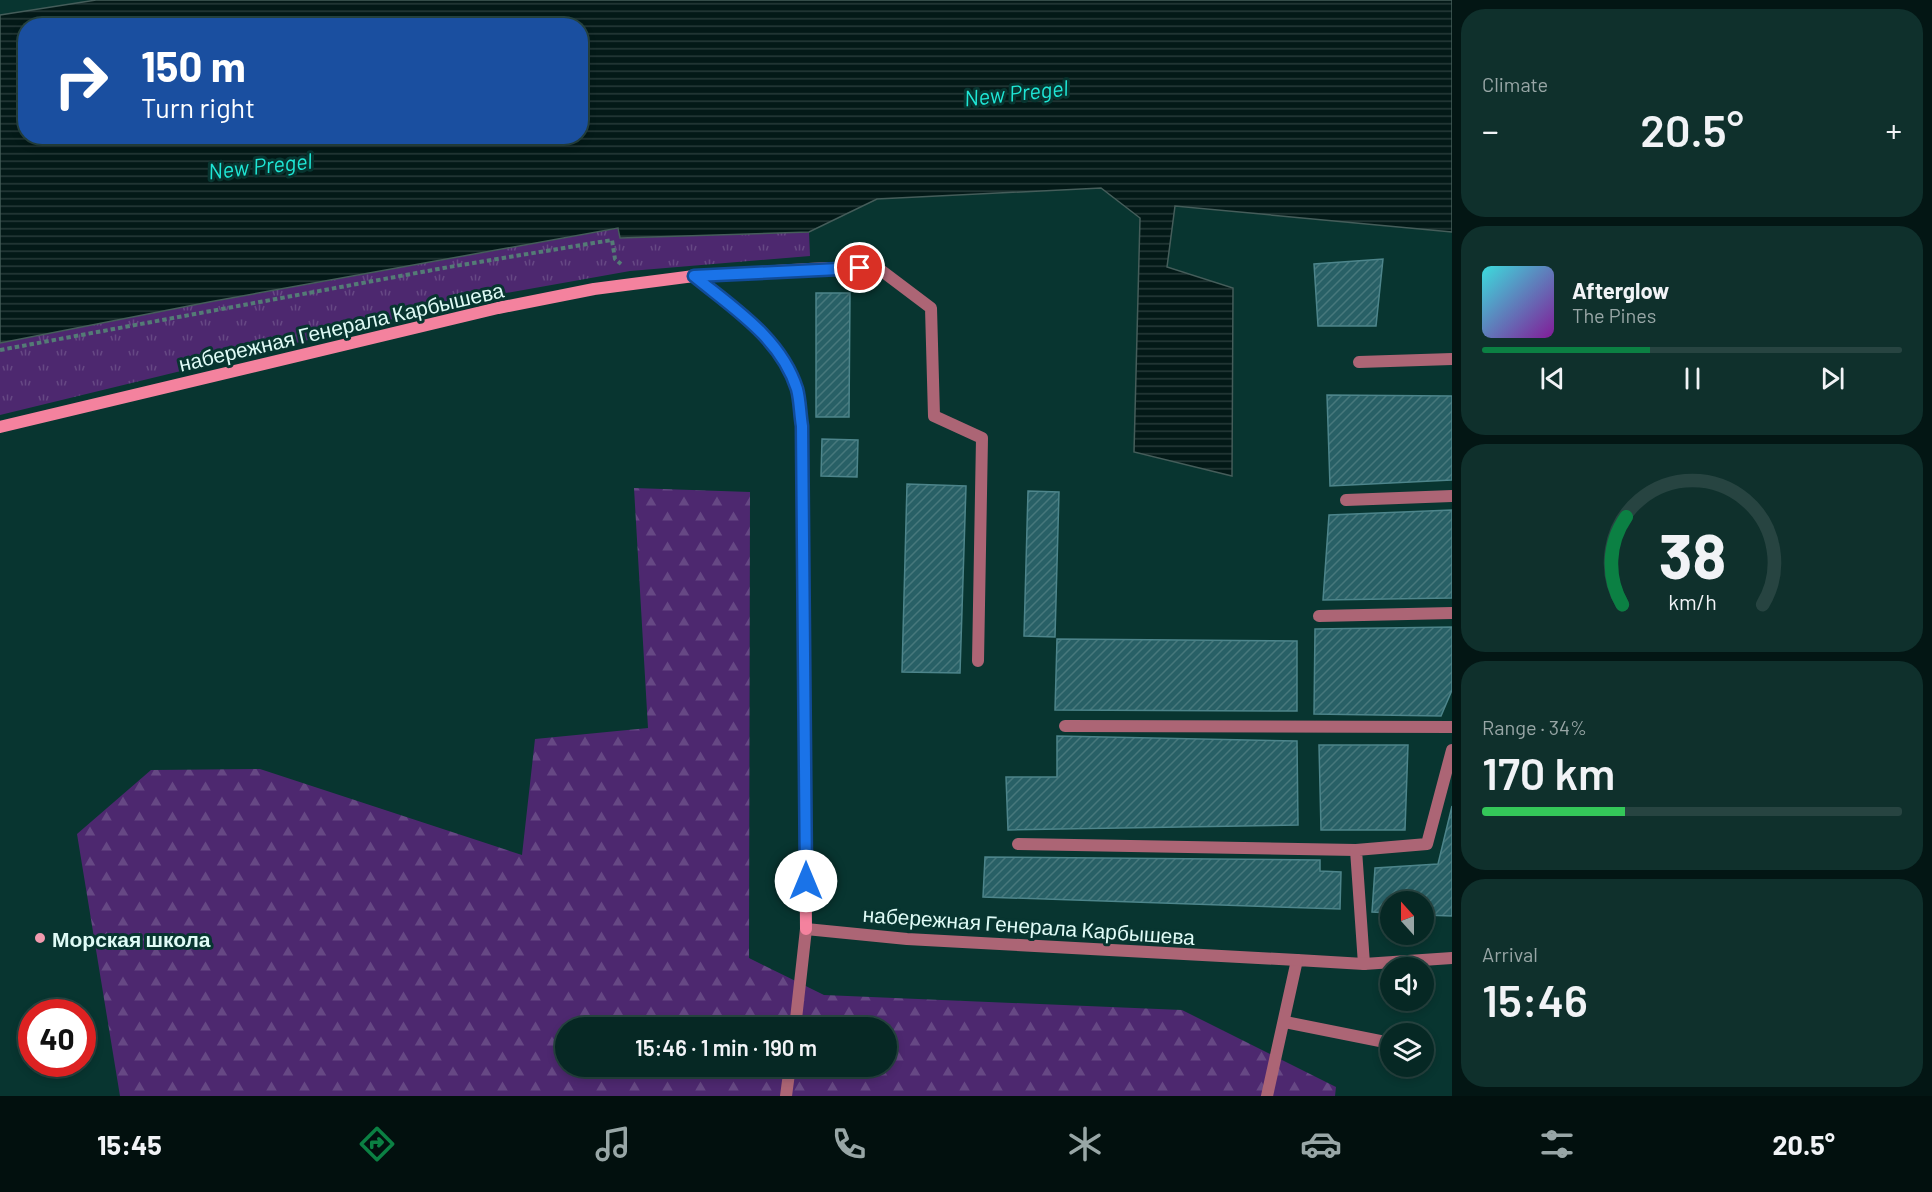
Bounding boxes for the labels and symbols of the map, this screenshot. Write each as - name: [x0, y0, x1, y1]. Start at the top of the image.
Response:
- water label: New Pregel: [963, 74, 1069, 110]
- water label: New Pregel: [207, 147, 313, 183]
- pin: [834, 242, 885, 293]
- street label: набережная Генерала Карбышева: [176, 276, 506, 376]
- position arrow: [774, 849, 838, 913]
- north arrow: [1380, 891, 1434, 945]
- street label: набережная Генерала Карбышева: [862, 901, 1196, 949]
- place label: Морская школа: [52, 926, 211, 951]
- marker: Морская школа: [33, 931, 47, 945]
- speed limit sign: 40: [18, 999, 96, 1077]

